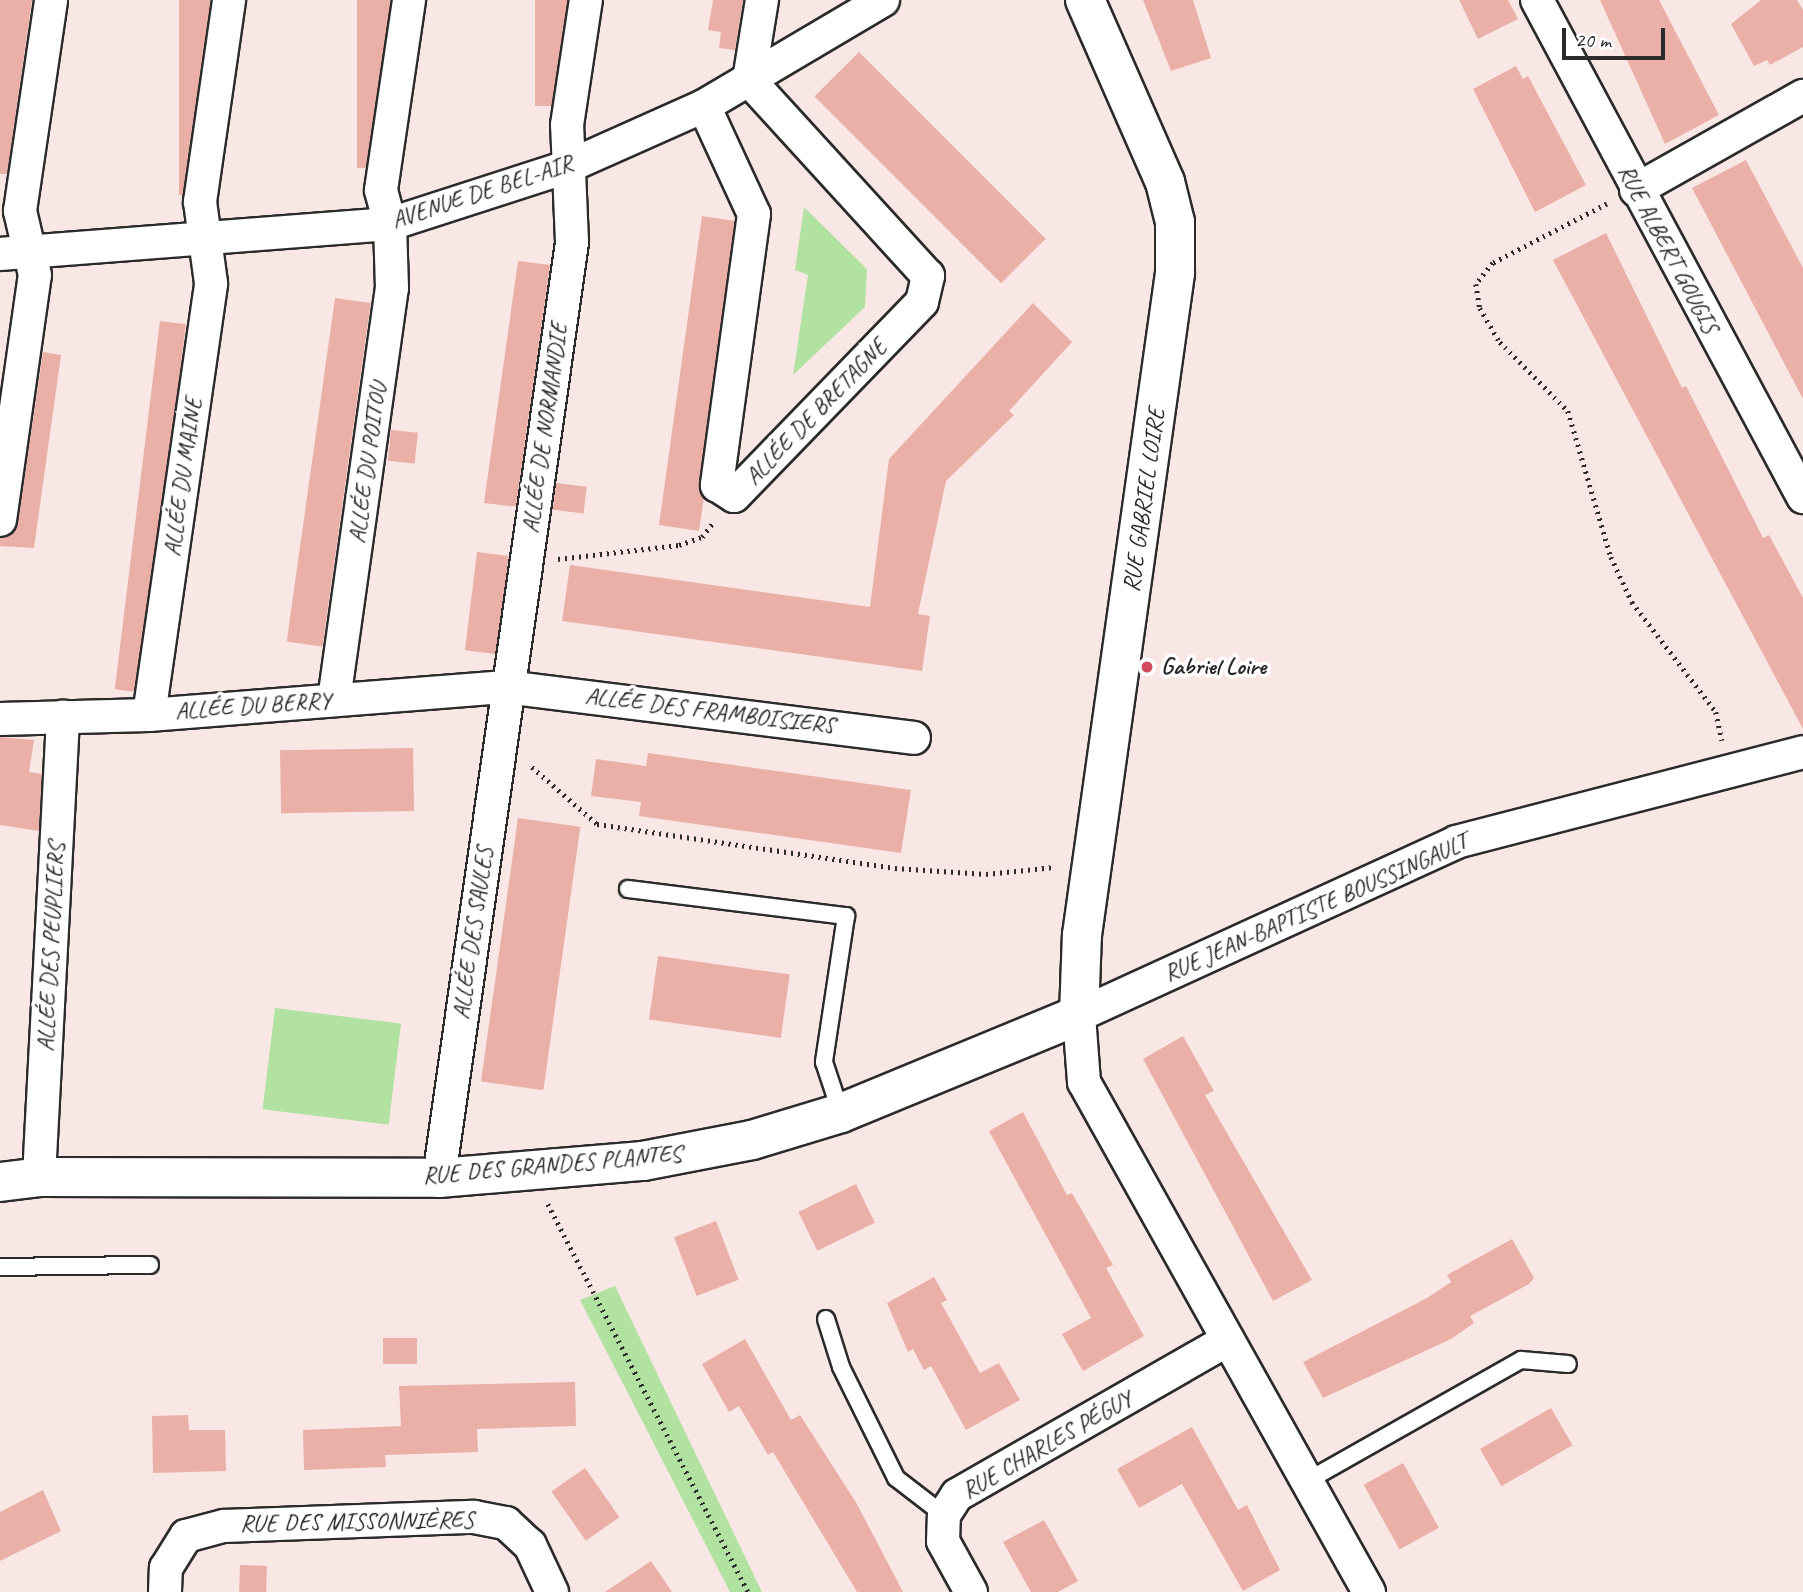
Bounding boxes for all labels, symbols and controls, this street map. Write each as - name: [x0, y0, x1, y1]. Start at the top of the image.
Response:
- scale bar: [1565, 14, 1668, 58]
- text: 20 m: [1575, 27, 1611, 53]
- street label: AVENUE DE BEL-AIR: [388, 149, 576, 235]
- street label: RUE ALBERT GOUGIS: [1612, 160, 1724, 338]
- street label: ALLÉE DE NORMANDIE: [516, 320, 574, 536]
- street label: ALLÉE DE BRETAGNE: [738, 332, 894, 492]
- street label: ALLÉE DU POITOU: [342, 381, 394, 545]
- street label: ALLÉE DU MAINE: [158, 396, 208, 558]
- street label: RUE GABRIEL LOIRE: [1117, 407, 1171, 593]
- place label: Gabriel Loire: [1161, 653, 1266, 681]
- marker: Gabriel Loire: [1139, 659, 1155, 675]
- street label: ALLÉE DES FRAMBOISIERS: [584, 681, 836, 741]
- street label: ALLÉE DU BERRY: [175, 686, 331, 726]
- street label: RUE JEAN-BAPTISTE BOUSSINGAULT: [1159, 828, 1473, 988]
- street label: ALLÉE DES PEUPLIERS: [31, 841, 71, 1053]
- street label: ALLÉE DES SAULES: [447, 845, 499, 1021]
- street label: RUE DES GRANDES PLANTES: [421, 1139, 683, 1191]
- street label: RUE CHARLES PÉGUY: [957, 1385, 1137, 1505]
- street label: RUE DES MISSONNIÈRES: [240, 1506, 474, 1538]

